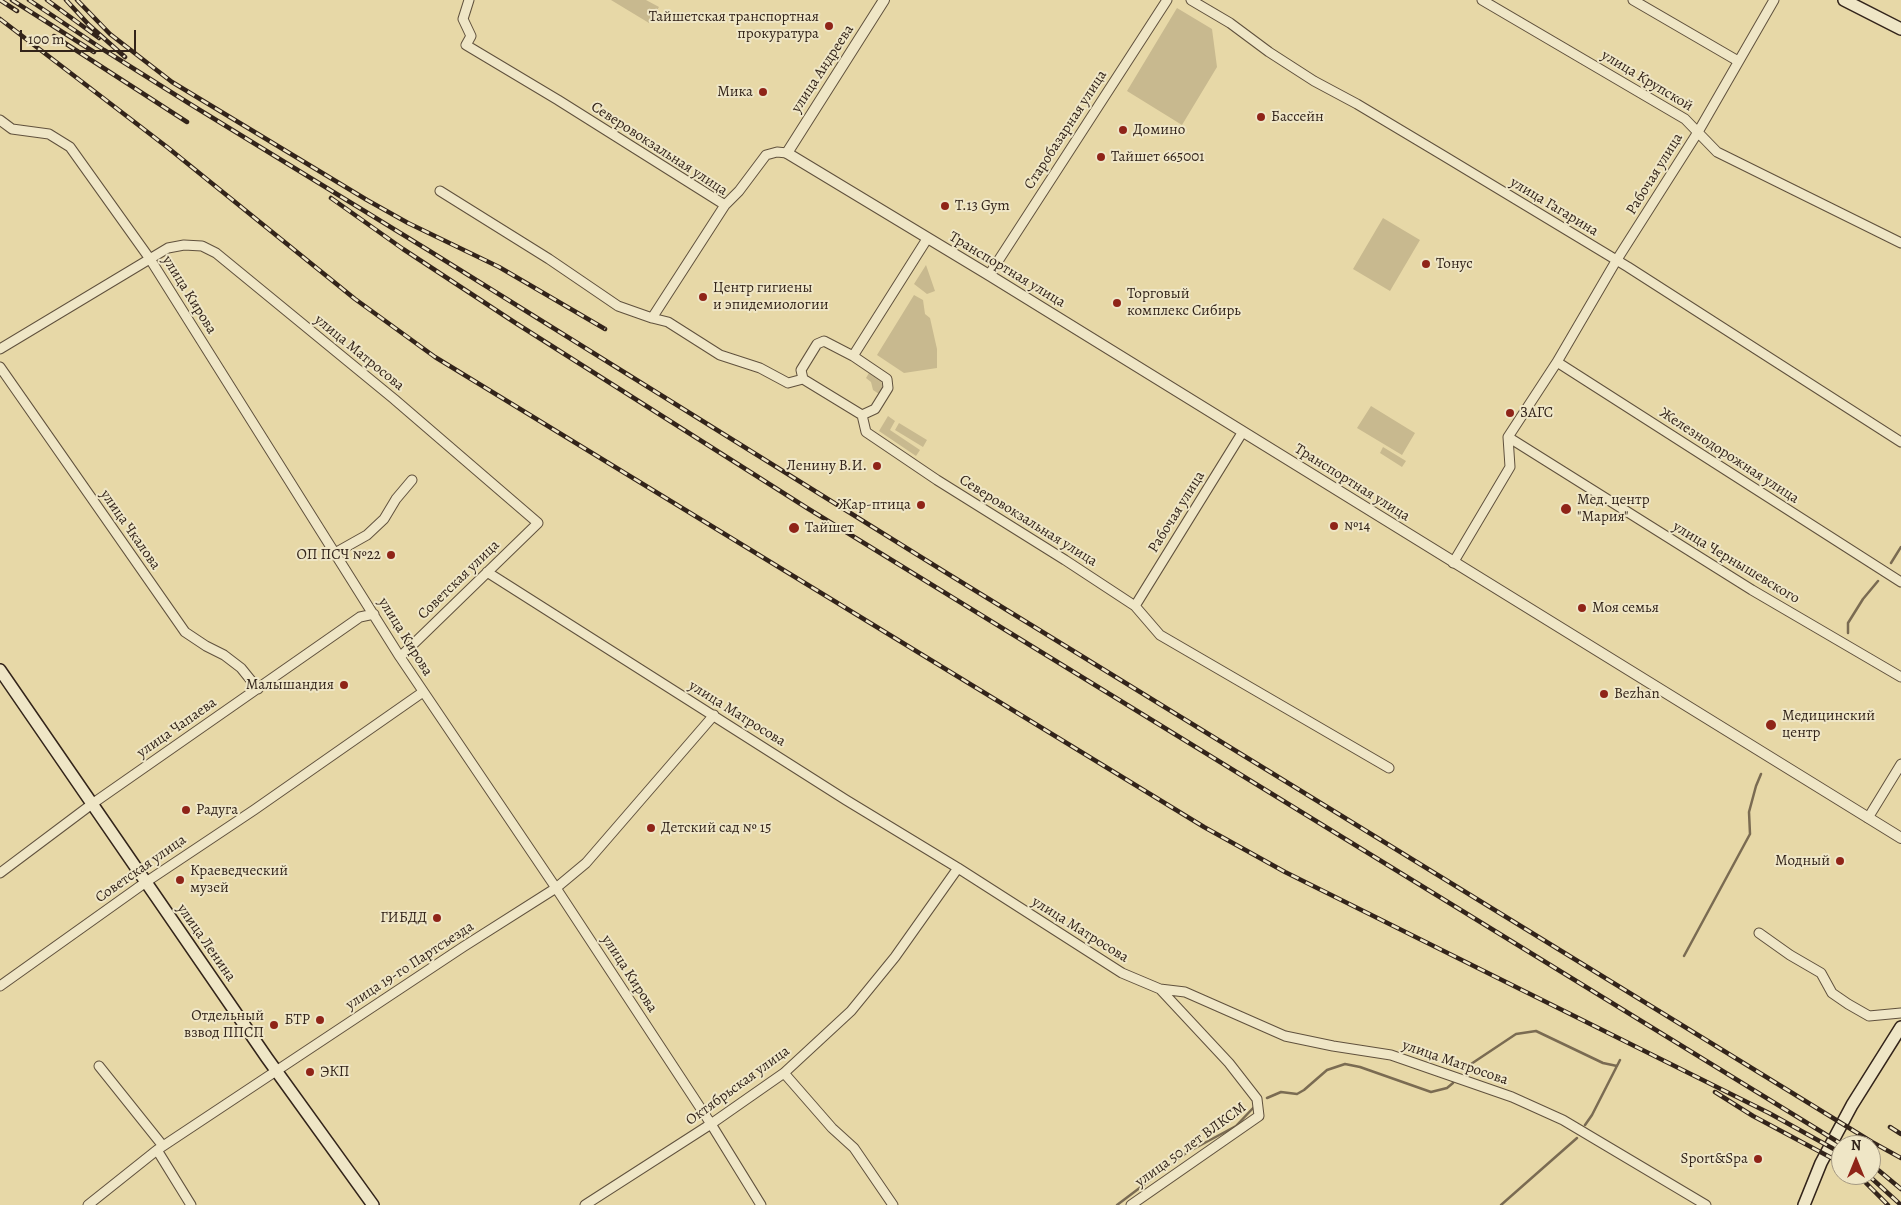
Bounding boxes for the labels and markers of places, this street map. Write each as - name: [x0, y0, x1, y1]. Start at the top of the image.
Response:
- place label: Тайшетская транспортная прокуратура: [649, 8, 819, 43]
- marker: Тайшетская транспортная прокуратура: [823, 20, 835, 32]
- place label: Мика: [717, 83, 753, 101]
- marker: Мика: [757, 86, 769, 98]
- place label: Бассейн: [1271, 108, 1324, 126]
- marker: Бассейн: [1255, 111, 1267, 123]
- place label: Домино: [1133, 121, 1185, 139]
- marker: Домино: [1117, 124, 1129, 136]
- place label: Тайшет 665001: [1111, 148, 1204, 166]
- marker: Тайшет 665001: [1095, 151, 1107, 163]
- place label: T.13 Gym: [955, 197, 1010, 215]
- marker: T.13 Gym: [939, 200, 951, 212]
- place label: Тонус: [1436, 255, 1473, 273]
- marker: Тонус: [1420, 258, 1432, 270]
- place label: Центр гигиены и эпидемиологии: [713, 279, 828, 314]
- place label: Торговый комплекс Сибирь: [1127, 285, 1241, 320]
- marker: Центр гигиены и эпидемиологии: [697, 291, 709, 303]
- marker: Торговый комплекс Сибирь: [1111, 297, 1123, 309]
- place label: ЗАГС: [1520, 404, 1553, 422]
- marker: ЗАГС: [1504, 407, 1516, 419]
- place label: Ленину В.И.: [786, 457, 867, 475]
- marker: Ленину В.И.: [871, 460, 883, 472]
- place label: Мед. центр "Мария": [1577, 491, 1650, 526]
- place label: Жар-птица: [838, 496, 911, 514]
- marker: Жар-птица: [915, 499, 927, 511]
- marker: Мед. центр "Мария": [1559, 502, 1573, 516]
- place label: №14: [1344, 517, 1370, 535]
- place label: Тайшет: [805, 519, 854, 537]
- marker: №14: [1328, 520, 1340, 532]
- marker: Тайшет: [787, 521, 801, 535]
- place label: ОП ПСЧ №22: [296, 546, 381, 564]
- marker: ОП ПСЧ №22: [385, 549, 397, 561]
- place label: Моя семья: [1592, 599, 1659, 617]
- marker: Моя семья: [1576, 602, 1588, 614]
- place label: Малышандия: [246, 676, 334, 694]
- marker: Малышандия: [338, 679, 350, 691]
- place label: Bezhan: [1614, 685, 1660, 703]
- marker: Bezhan: [1598, 688, 1610, 700]
- place label: Медицинский центр: [1782, 707, 1875, 742]
- marker: Медицинский центр: [1764, 718, 1778, 732]
- place label: Радуга: [196, 801, 238, 819]
- marker: Радуга: [180, 804, 192, 816]
- place label: Детский сад № 15: [661, 819, 771, 837]
- marker: Детский сад № 15: [645, 822, 657, 834]
- place label: Модный: [1775, 852, 1830, 870]
- marker: Модный: [1834, 855, 1846, 867]
- place label: Краеведческий музей: [190, 862, 288, 897]
- marker: Краеведческий музей: [174, 874, 186, 886]
- place label: ГИБДД: [380, 909, 427, 927]
- marker: ГИБДД: [431, 912, 443, 924]
- place label: Отдельный взвод ППСП: [184, 1007, 264, 1042]
- place label: БТР: [285, 1011, 310, 1029]
- marker: БТР: [314, 1014, 326, 1026]
- marker: Отдельный взвод ППСП: [268, 1019, 280, 1031]
- place label: ЭКП: [320, 1063, 349, 1081]
- marker: ЭКП: [304, 1066, 316, 1078]
- place label: Sport&Spa: [1681, 1150, 1748, 1168]
- marker: Sport&Spa: [1752, 1153, 1764, 1165]

